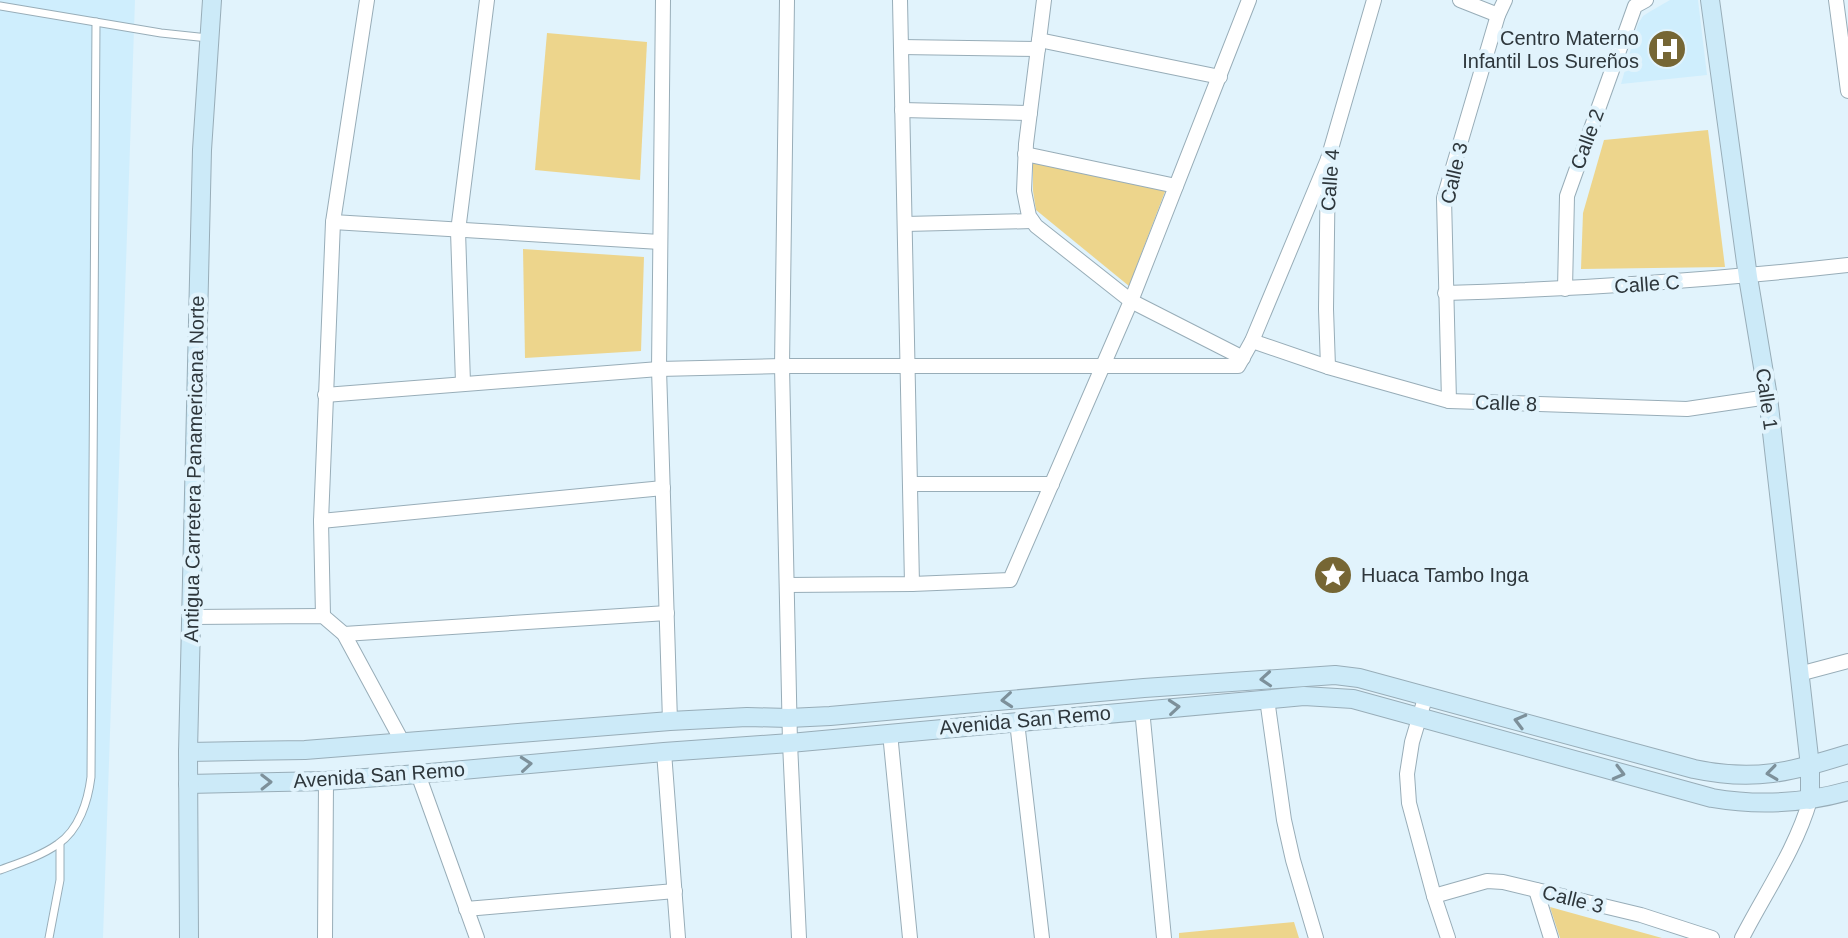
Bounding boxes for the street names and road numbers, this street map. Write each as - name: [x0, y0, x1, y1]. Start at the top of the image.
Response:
- street label: Calle 2: [1566, 106, 1608, 172]
- street label: Calle 3: [1436, 140, 1472, 206]
- street label: Calle 4: [1317, 148, 1343, 212]
- street label: Calle C: [1614, 271, 1680, 297]
- street label: Antigua Carretera Panamericana Norte: [180, 295, 208, 643]
- street label: Calle 1: [1752, 367, 1782, 431]
- street label: Calle 8: [1475, 391, 1537, 415]
- street label: Avenida San Remo: [938, 702, 1112, 738]
- street label: Avenida San Remo: [292, 758, 466, 792]
- street label: Calle 3: [1540, 881, 1606, 917]

